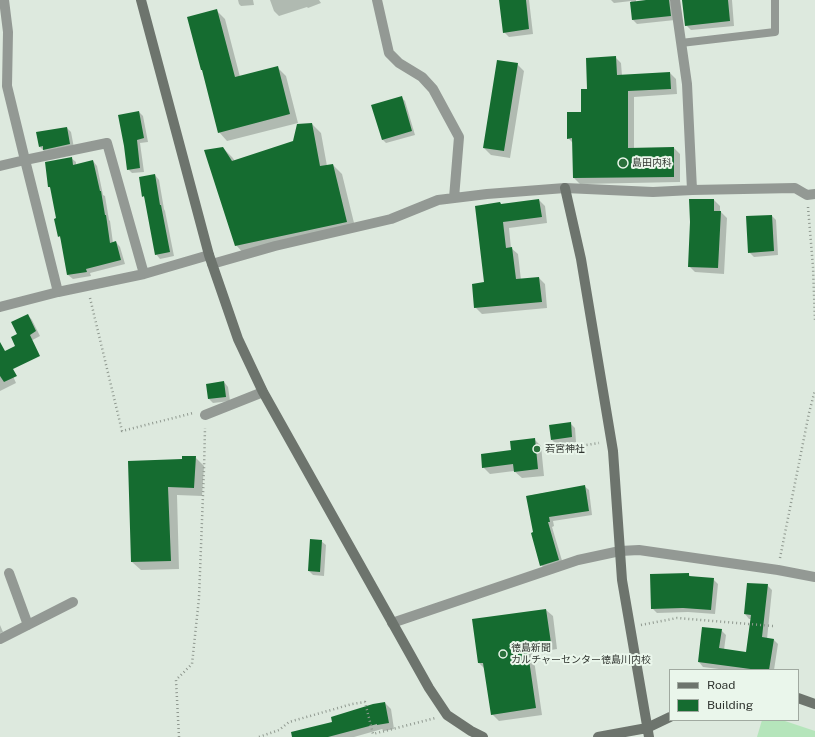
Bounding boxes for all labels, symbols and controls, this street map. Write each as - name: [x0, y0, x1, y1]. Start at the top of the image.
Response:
- marker: 島田内科: [617, 157, 629, 169]
- place label: 島田内科: [632, 157, 672, 169]
- place label: 若宮神社: [545, 443, 585, 455]
- marker: 若宮神社: [532, 444, 542, 454]
- place label: 徳島新聞 カルチャーセンター徳島川内校: [511, 642, 651, 666]
- marker: 徳島新聞 カルチャーセンター徳島川内校: [498, 649, 508, 659]
- legend: [669, 669, 799, 721]
- text: Road: [707, 678, 735, 692]
- text: Building: [707, 698, 753, 712]

